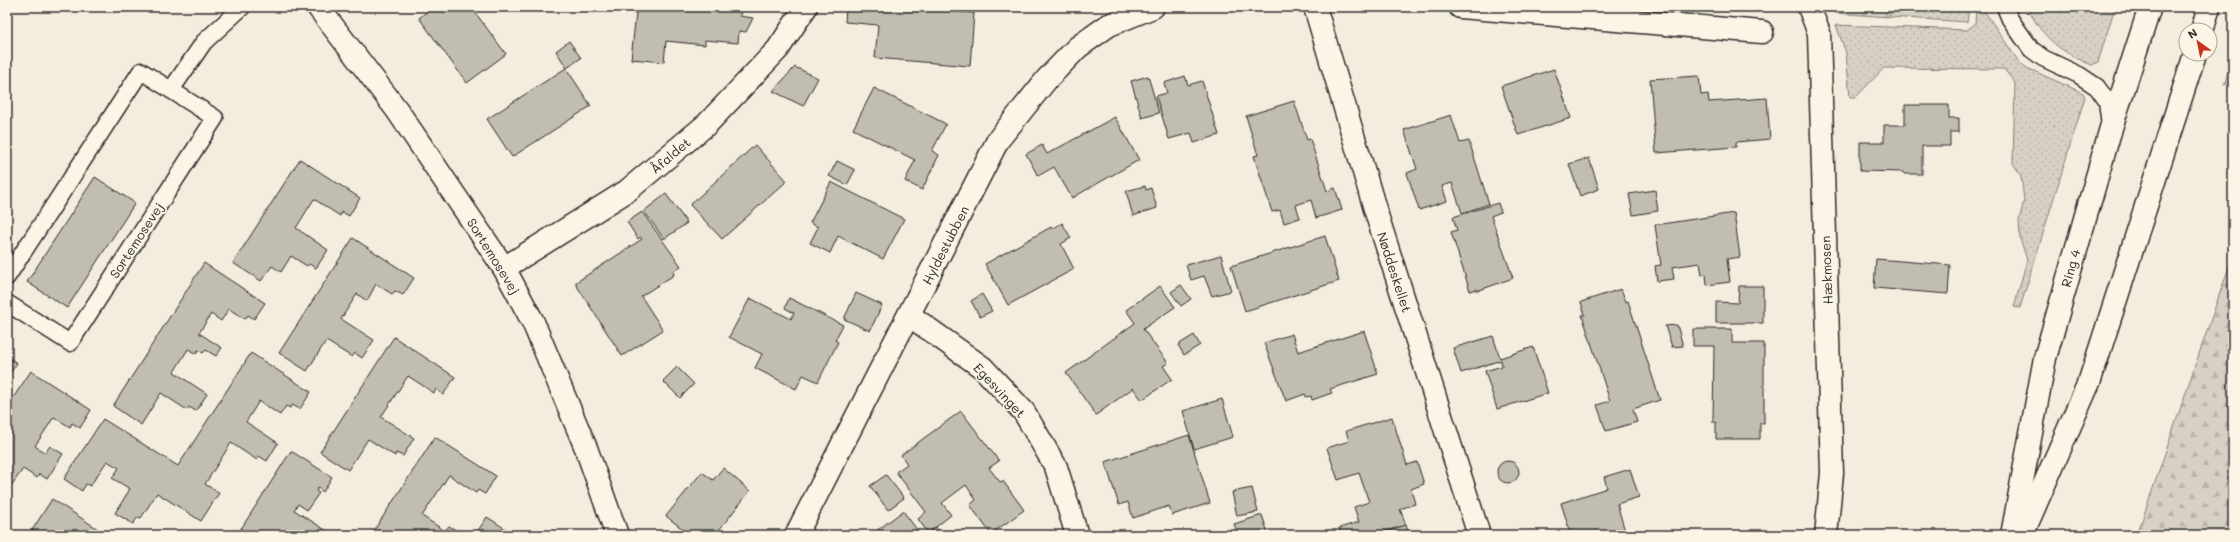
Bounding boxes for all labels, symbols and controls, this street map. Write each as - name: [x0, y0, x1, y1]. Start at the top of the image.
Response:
- north arrow: [2178, 22, 2218, 62]
- text: N: [2185, 25, 2200, 42]
- street label: Åfaldet: [646, 133, 694, 177]
- street label: Sortemosevej: [105, 199, 167, 281]
- street label: Hyldestubben: [918, 203, 972, 287]
- street label: Sortemosevej: [464, 215, 524, 297]
- street label: Nøddeskellet: [1374, 230, 1416, 315]
- street label: Hækmosen: [1816, 235, 1836, 305]
- street label: Ring 4: [2056, 247, 2084, 289]
- street label: Egesvinget: [970, 359, 1030, 421]

